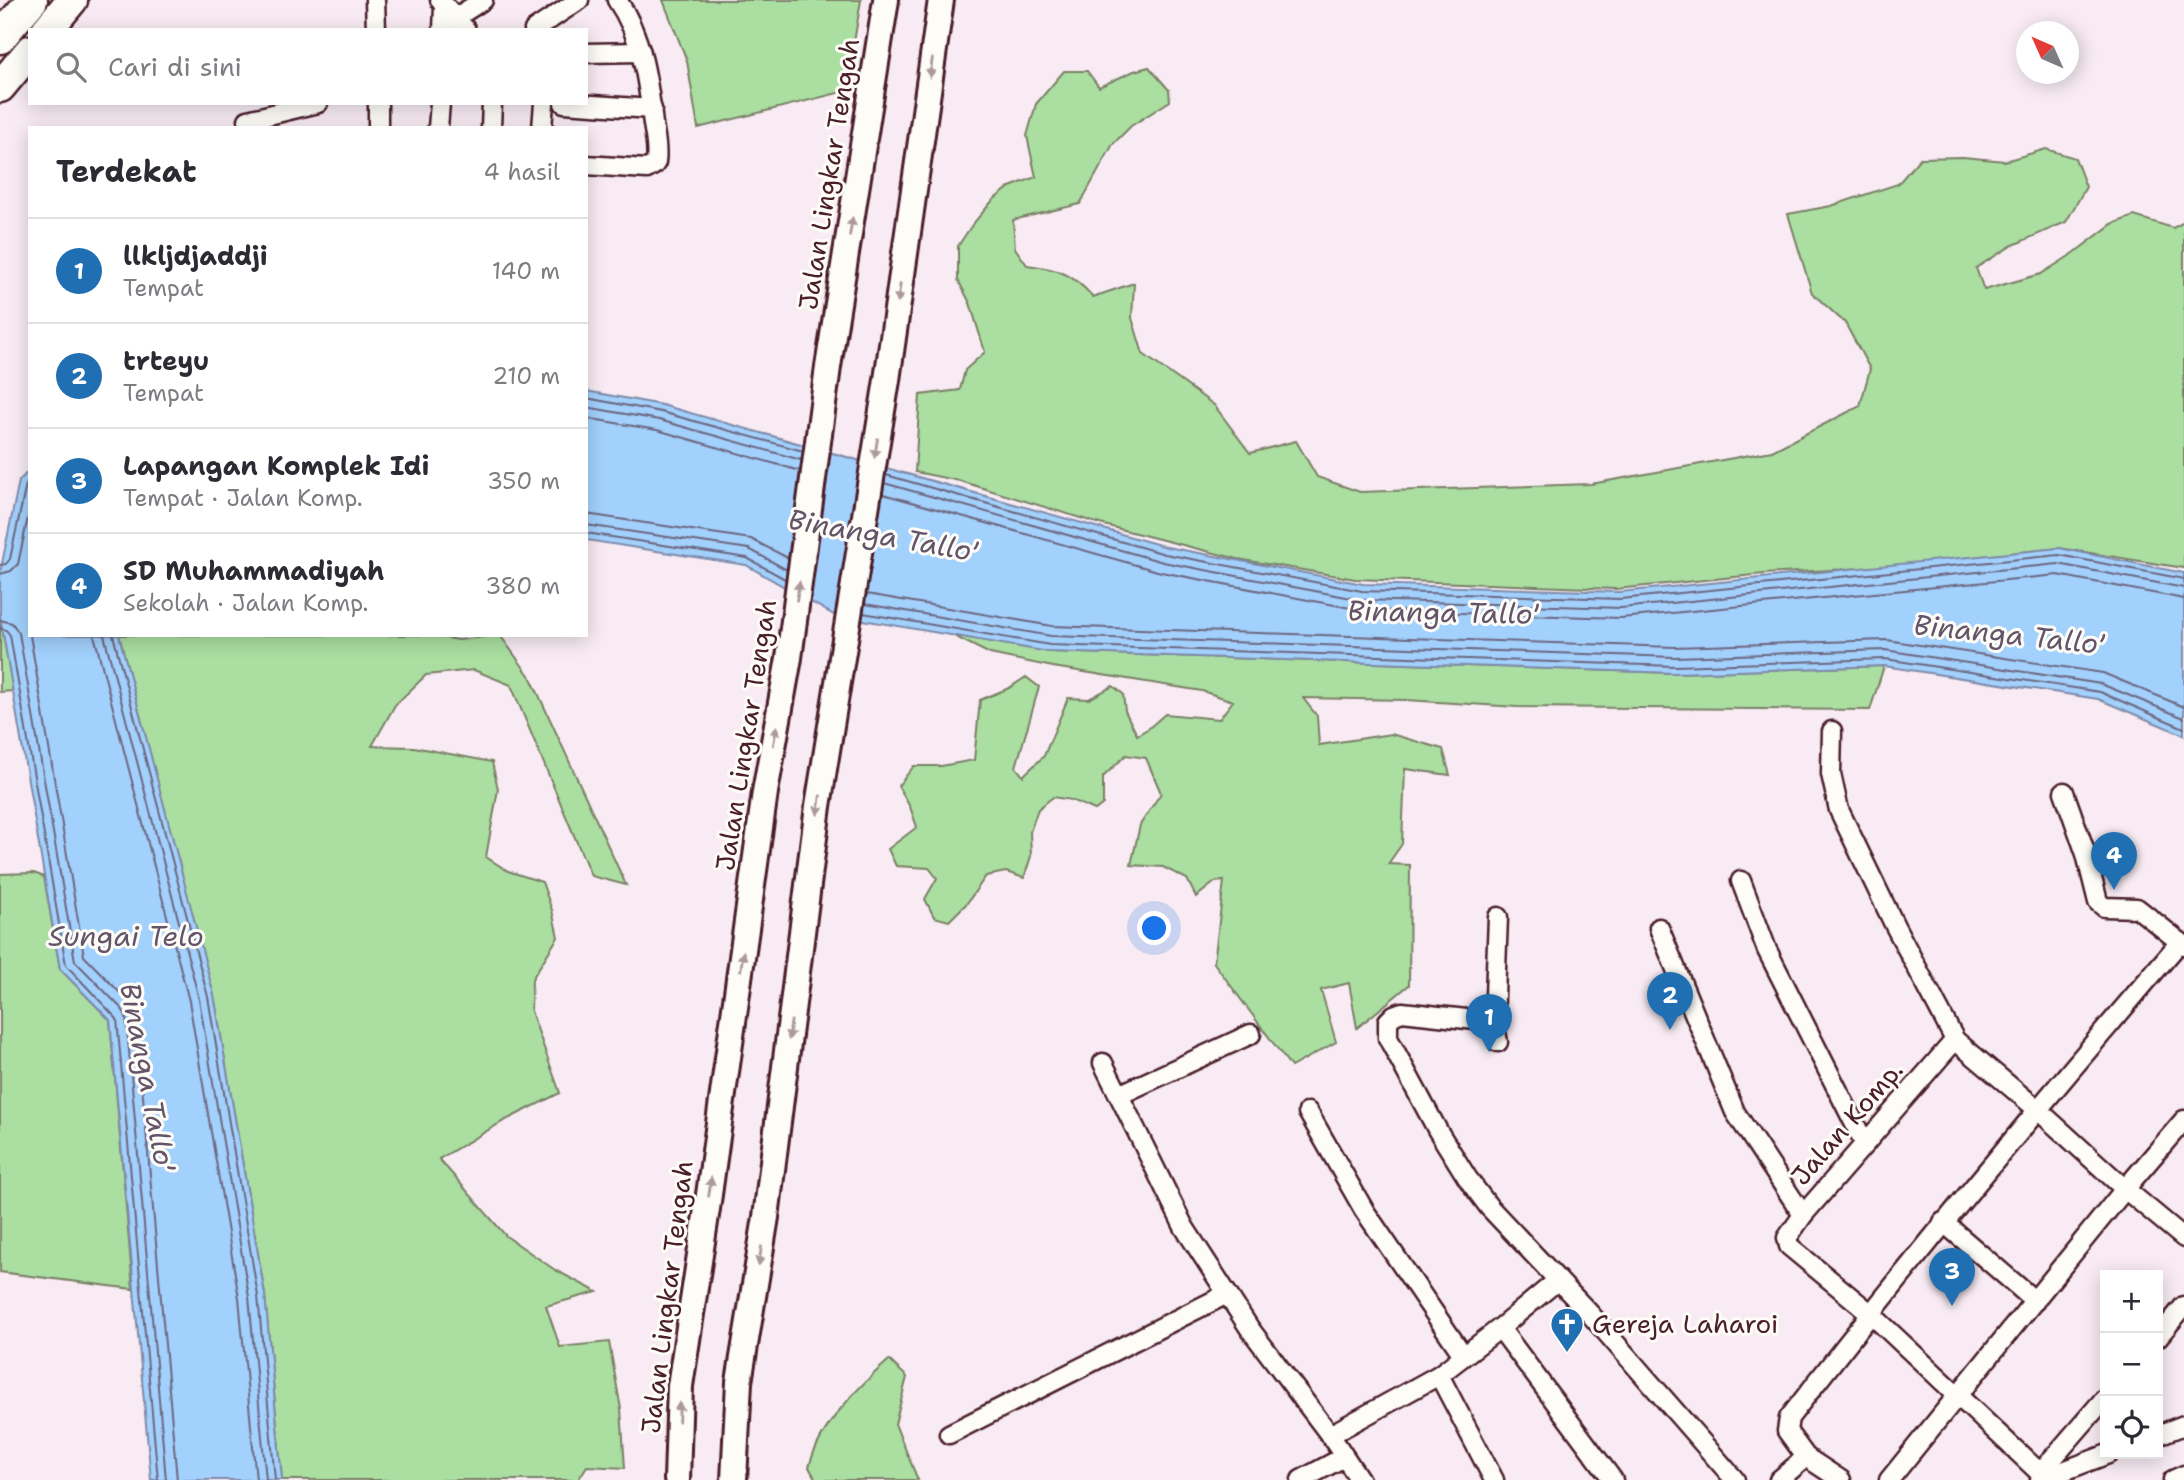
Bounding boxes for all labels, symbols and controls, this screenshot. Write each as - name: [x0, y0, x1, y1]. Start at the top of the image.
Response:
- north arrow: [2016, 21, 2079, 84]
- search box: [28, 28, 588, 105]
- street label: Jalan Lingkar Tengah: [790, 35, 867, 312]
- icon: search: [52, 48, 90, 86]
- text: Cari di sini: [108, 49, 242, 84]
- one-way arrow: [926, 57, 937, 79]
- text: Terdekat: [56, 151, 196, 192]
- text: 4 hasil: [484, 157, 560, 187]
- one-way arrow: [846, 216, 857, 238]
- text: llkljdjaddji: [123, 238, 268, 273]
- text: 1: [74, 256, 84, 286]
- text: 140 m: [492, 256, 560, 286]
- text: Tempat: [123, 273, 204, 303]
- one-way arrow: [893, 282, 904, 304]
- text: trteyu: [123, 343, 209, 378]
- text: 2: [71, 361, 87, 391]
- text: 210 m: [492, 361, 560, 391]
- text: Tempat: [123, 378, 204, 408]
- one-way arrow: [870, 437, 881, 459]
- text: Lapangan Komplek Idi: [123, 448, 429, 483]
- text: 3: [71, 466, 87, 496]
- text: 350 m: [487, 466, 560, 496]
- text: Tempat · Jalan Komp.: [123, 483, 363, 513]
- water label: Binanga Tallo': [786, 500, 981, 570]
- text: SD Muhammadiyah: [123, 553, 384, 588]
- text: 4: [71, 571, 87, 601]
- text: 380 m: [485, 571, 560, 601]
- one-way arrow: [793, 580, 804, 602]
- text: Sekolah · Jalan Komp.: [123, 588, 368, 618]
- water label: Binanga Tallo': [1347, 591, 1540, 633]
- street label: Jalan Lingkar Tengah: [707, 596, 784, 873]
- water label: Binanga Tallo': [1912, 605, 2107, 663]
- one-way arrow: [770, 725, 781, 747]
- one-way arrow: [813, 794, 824, 816]
- pin: 4: [2091, 832, 2137, 890]
- your location: [1137, 911, 1171, 945]
- water label: Sungai Telo: [48, 917, 204, 955]
- one-way arrow: [736, 950, 747, 972]
- pin: 2: [1647, 972, 1693, 1030]
- water label: Binanga Tallo': [111, 979, 185, 1175]
- pin: 1: [1466, 994, 1512, 1052]
- one-way arrow: [784, 1019, 795, 1041]
- street label: Jalan Komp.: [1783, 1053, 1910, 1192]
- street label: Jalan Lingkar Tengah: [632, 1158, 701, 1435]
- one-way arrow: [705, 1175, 716, 1197]
- one-way arrow: [754, 1245, 765, 1267]
- pin: 3: [1929, 1248, 1975, 1306]
- map controls: [2100, 1270, 2163, 1459]
- button: +: [2100, 1270, 2163, 1333]
- church icon: Gereja Laharoi: [1548, 1305, 1586, 1354]
- place label: Gereja Laharoi: [1592, 1306, 1778, 1341]
- button: −: [2100, 1333, 2163, 1396]
- button: locate: [2100, 1396, 2163, 1459]
- one-way arrow: [674, 1401, 685, 1423]

